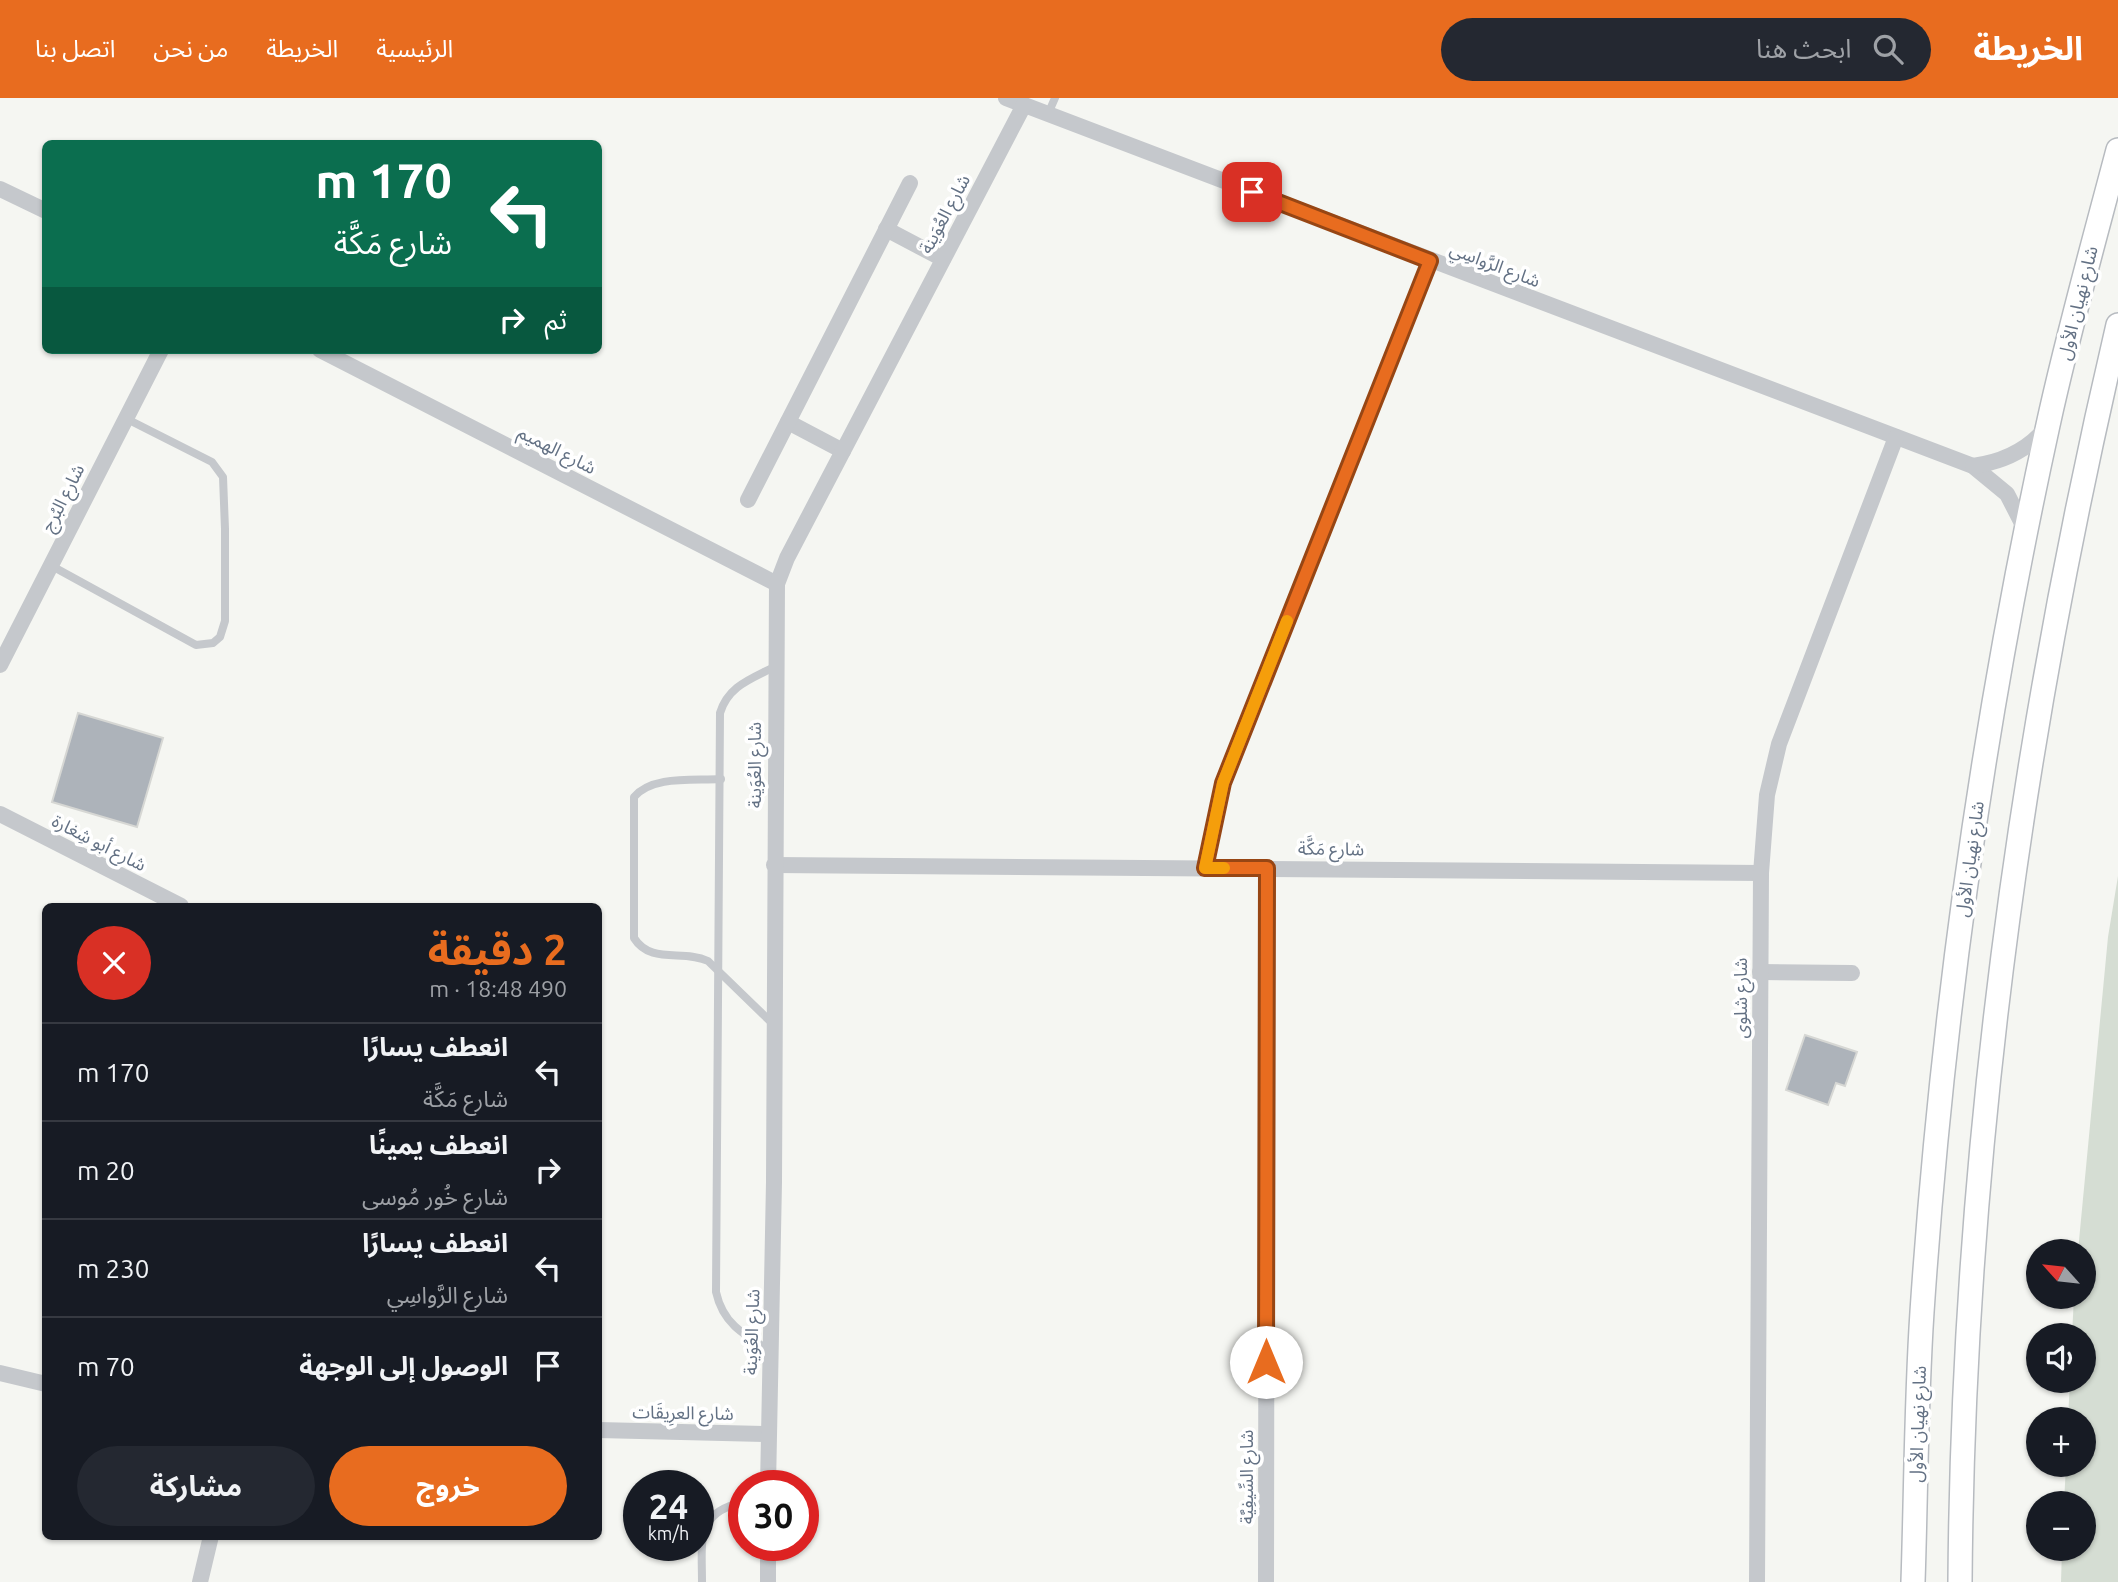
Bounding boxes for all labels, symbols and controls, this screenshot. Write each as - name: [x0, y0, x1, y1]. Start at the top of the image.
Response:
- search box: [1441, 18, 1931, 81]
- text: الخريطة: [1973, 29, 2083, 66]
- icon: search: [1869, 30, 1907, 68]
- text: ابحث هنا: [1756, 34, 1851, 63]
- text: اتصل بنا: [35, 35, 115, 62]
- text: من نحن: [153, 35, 228, 62]
- text: الخريطة: [266, 35, 338, 62]
- text: الرئيسية: [376, 35, 453, 62]
- text: 170 m: [315, 152, 452, 207]
- pin: [1222, 162, 1282, 222]
- icon: left: [476, 168, 567, 259]
- street label: شارع العُوَينة: [915, 171, 978, 259]
- icon: arrive: [1233, 173, 1271, 211]
- text: شارع مَكَّة: [334, 224, 452, 260]
- street label: شارع الرَّواسِي: [1446, 238, 1543, 295]
- street label: شارع نهيان الأول: [2053, 244, 2106, 363]
- icon: right: [493, 301, 531, 339]
- text: ثم: [545, 305, 567, 334]
- street label: شارع الهميم: [513, 421, 600, 482]
- street label: شارع البُرج: [37, 460, 92, 537]
- street label: شارع العُوَينة: [744, 722, 769, 808]
- street label: شارع نهيان الأول: [1951, 800, 1992, 919]
- street label: شارع أبو شِغارة: [47, 810, 150, 879]
- street label: شارع مَكَّة: [1297, 834, 1365, 864]
- button: close: [77, 926, 151, 1000]
- text: 2 دقيقة: [428, 926, 567, 973]
- street label: شارع شلوى: [1730, 958, 1755, 1038]
- text: 490 m · 18:48: [429, 976, 567, 1001]
- text: انعطف يسارًا: [362, 1032, 508, 1061]
- icon: left: [529, 1053, 567, 1091]
- text: 170 m: [77, 1058, 149, 1087]
- text: شارع مَكَّة: [423, 1086, 508, 1111]
- text: انعطف يمينًا: [369, 1130, 508, 1159]
- icon: right: [529, 1151, 567, 1189]
- text: 20 m: [77, 1156, 135, 1185]
- text: شارع خُور مُوسى: [362, 1184, 508, 1209]
- text: انعطف يسارًا: [362, 1228, 508, 1257]
- north arrow: [2026, 1239, 2096, 1309]
- map controls: [2026, 1239, 2096, 1561]
- icon: left: [529, 1249, 567, 1287]
- text: 230 m: [77, 1254, 149, 1283]
- text: شارع الرَّواسِي: [387, 1282, 508, 1307]
- street label: شارع العُوَينة: [739, 1288, 767, 1376]
- button: sound: [2026, 1323, 2096, 1393]
- position arrow: [1229, 1325, 1303, 1399]
- icon: arrive: [529, 1347, 567, 1385]
- text: الوصول إلى الوجهة: [299, 1351, 508, 1380]
- text: 70 m: [77, 1352, 135, 1381]
- street label: شارع نهيان الأول: [1905, 1365, 1934, 1483]
- street label: شارع العرِيقَات: [632, 1401, 734, 1428]
- button: +: [2026, 1407, 2096, 1477]
- street label: شارع السِّيفِيَّة: [1236, 1430, 1261, 1524]
- button: مشاركة: [77, 1446, 315, 1526]
- button: خروج: [329, 1446, 567, 1526]
- speed limit sign: 30: [728, 1470, 819, 1561]
- text: 24: [649, 1486, 688, 1526]
- button: −: [2026, 1491, 2096, 1561]
- text: km/h: [648, 1523, 689, 1543]

